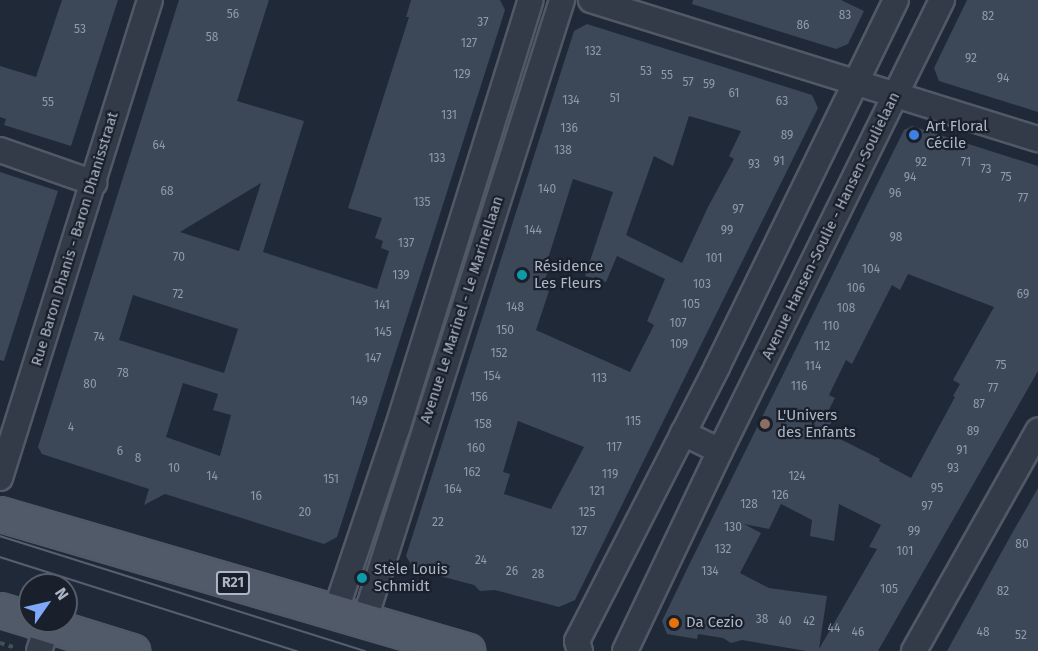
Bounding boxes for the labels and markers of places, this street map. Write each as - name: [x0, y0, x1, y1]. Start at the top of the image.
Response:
- place label: Art Floral Cécile: [926, 117, 988, 152]
- marker: Art Floral Cécile: [907, 128, 921, 142]
- place label: Résidence Les Fleurs: [534, 257, 603, 292]
- marker: Résidence Les Fleurs: [515, 268, 529, 282]
- place label: L'Univers des Enfants: [777, 406, 856, 441]
- marker: L'Univers des Enfants: [758, 417, 772, 431]
- place label: Stèle Louis Schmidt: [374, 560, 448, 595]
- marker: Stèle Louis Schmidt: [355, 571, 369, 585]
- place label: Da Cezio: [686, 614, 743, 632]
- marker: Da Cezio: [667, 616, 681, 630]

